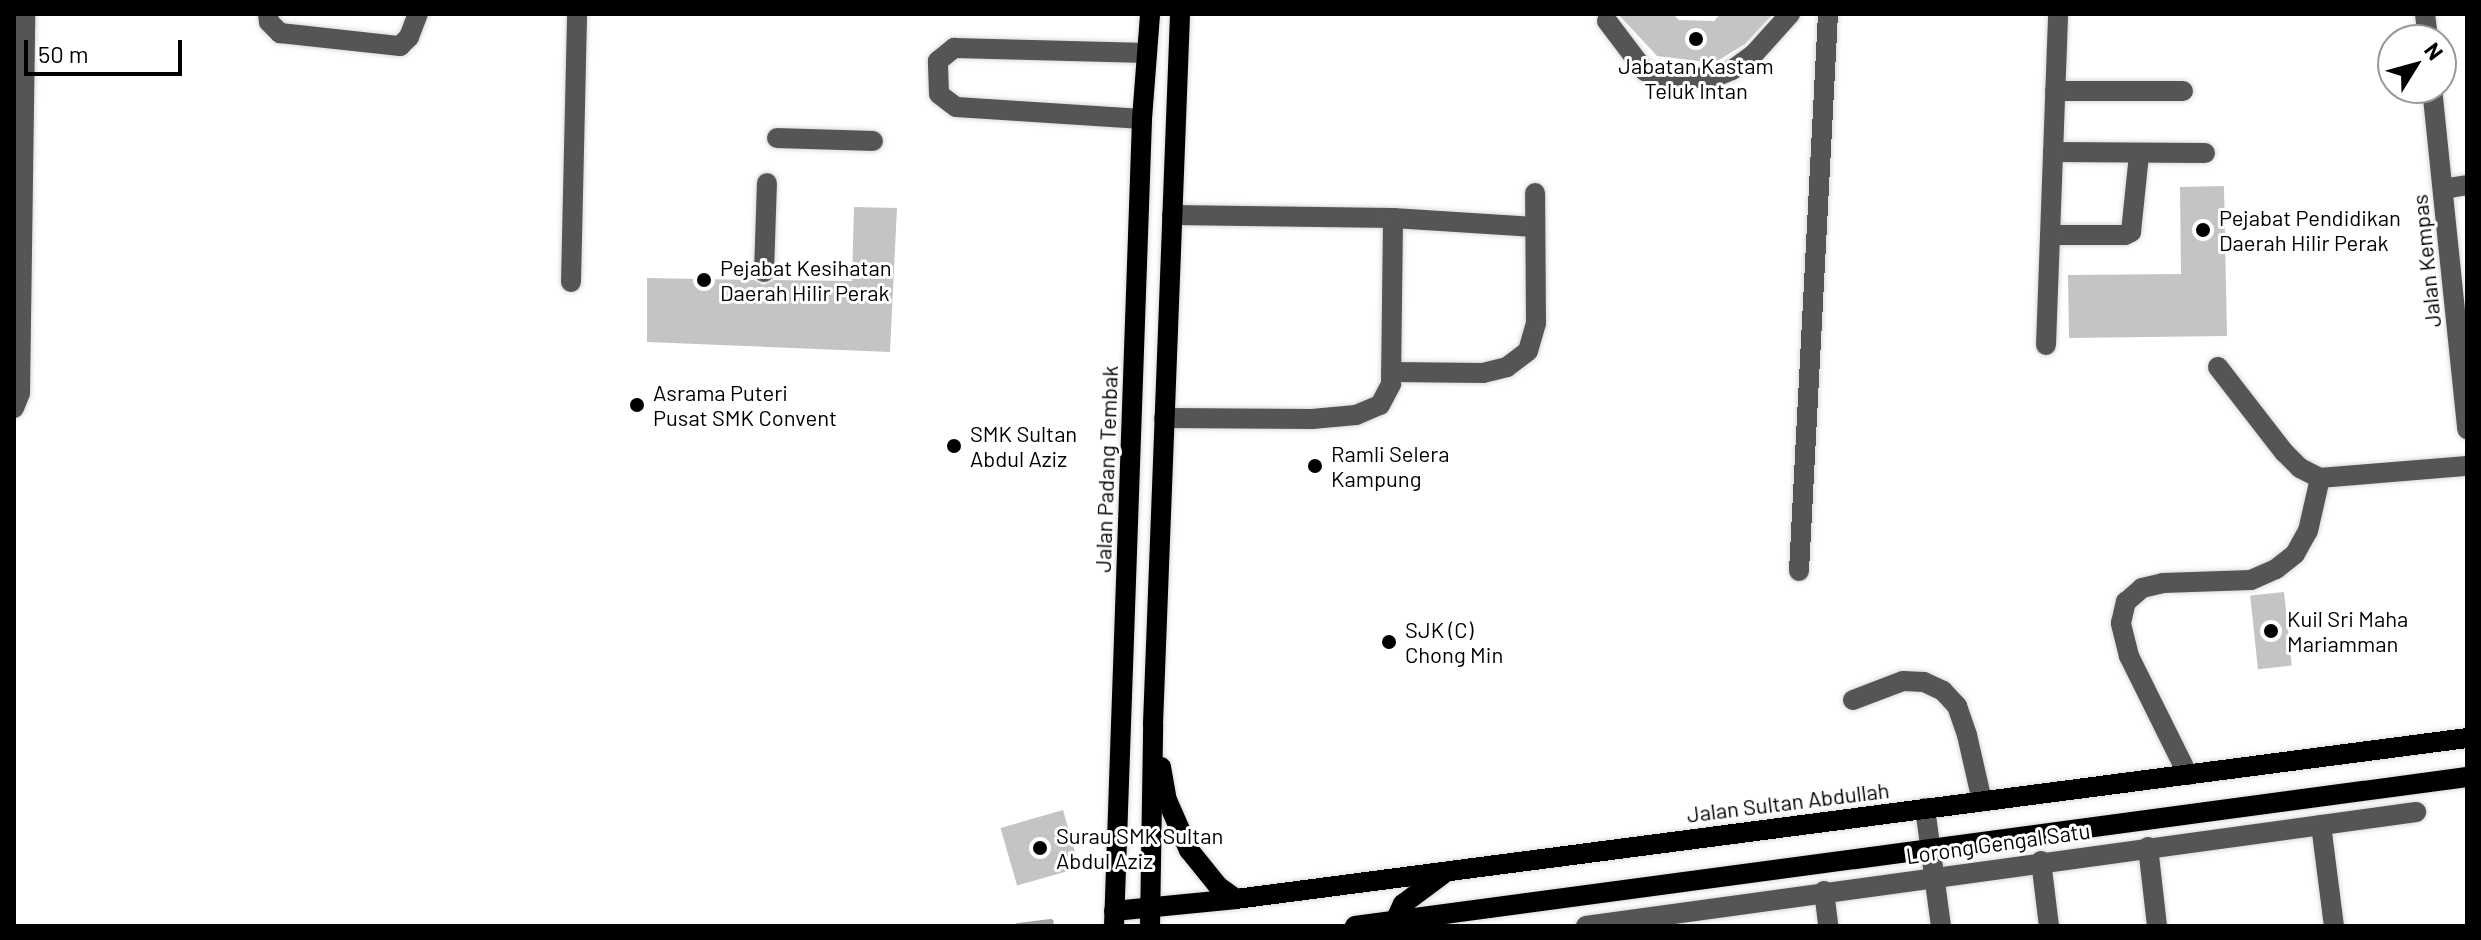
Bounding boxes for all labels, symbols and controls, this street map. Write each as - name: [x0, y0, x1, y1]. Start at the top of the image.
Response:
- scale bar: [28, 24, 186, 74]
- north arrow: [2377, 24, 2457, 104]
- marker: Jabatan Kastam Teluk Intan: [1687, 30, 1705, 48]
- text: N: [2420, 37, 2449, 64]
- text: 50 m: [38, 39, 89, 68]
- place label: Jabatan Kastam Teluk Intan: [1618, 52, 1774, 104]
- street label: Jalan Kempas: [2406, 193, 2446, 329]
- place label: Pejabat Pendidikan Daerah Hilir Perak: [2219, 204, 2401, 256]
- marker: Pejabat Pendidikan Daerah Hilir Perak: [2194, 221, 2212, 239]
- place label: Pejabat Kesihatan Daerah Hilir Perak: [720, 254, 892, 306]
- marker: Pejabat Kesihatan Daerah Hilir Perak: [695, 271, 713, 289]
- street label: Jalan Padang Tembak: [1089, 365, 1123, 573]
- place label: Asrama Puteri Pusat SMK Convent: [653, 379, 837, 430]
- marker: Asrama Puteri Pusat SMK Convent: [628, 396, 646, 414]
- place label: SMK Sultan Abdul Aziz: [970, 420, 1077, 472]
- marker: SMK Sultan Abdul Aziz: [945, 437, 963, 455]
- place label: Ramli Selera Kampung: [1331, 440, 1450, 492]
- marker: Ramli Selera Kampung: [1306, 457, 1324, 475]
- place label: Kuil Sri Maha Mariamman: [2287, 605, 2408, 656]
- place label: SJK (C) Chong Min: [1405, 616, 1503, 668]
- marker: Kuil Sri Maha Mariamman: [2262, 622, 2280, 640]
- marker: SJK (C) Chong Min: [1380, 633, 1398, 651]
- street label: Jalan Sultan Abdullah: [1685, 776, 1891, 828]
- street label: Lorong Gengal Satu: [1904, 817, 2092, 869]
- place label: Surau SMK Sultan Abdul Aziz: [1056, 822, 1223, 874]
- marker: Surau SMK Sultan Abdul Aziz: [1031, 839, 1049, 857]

